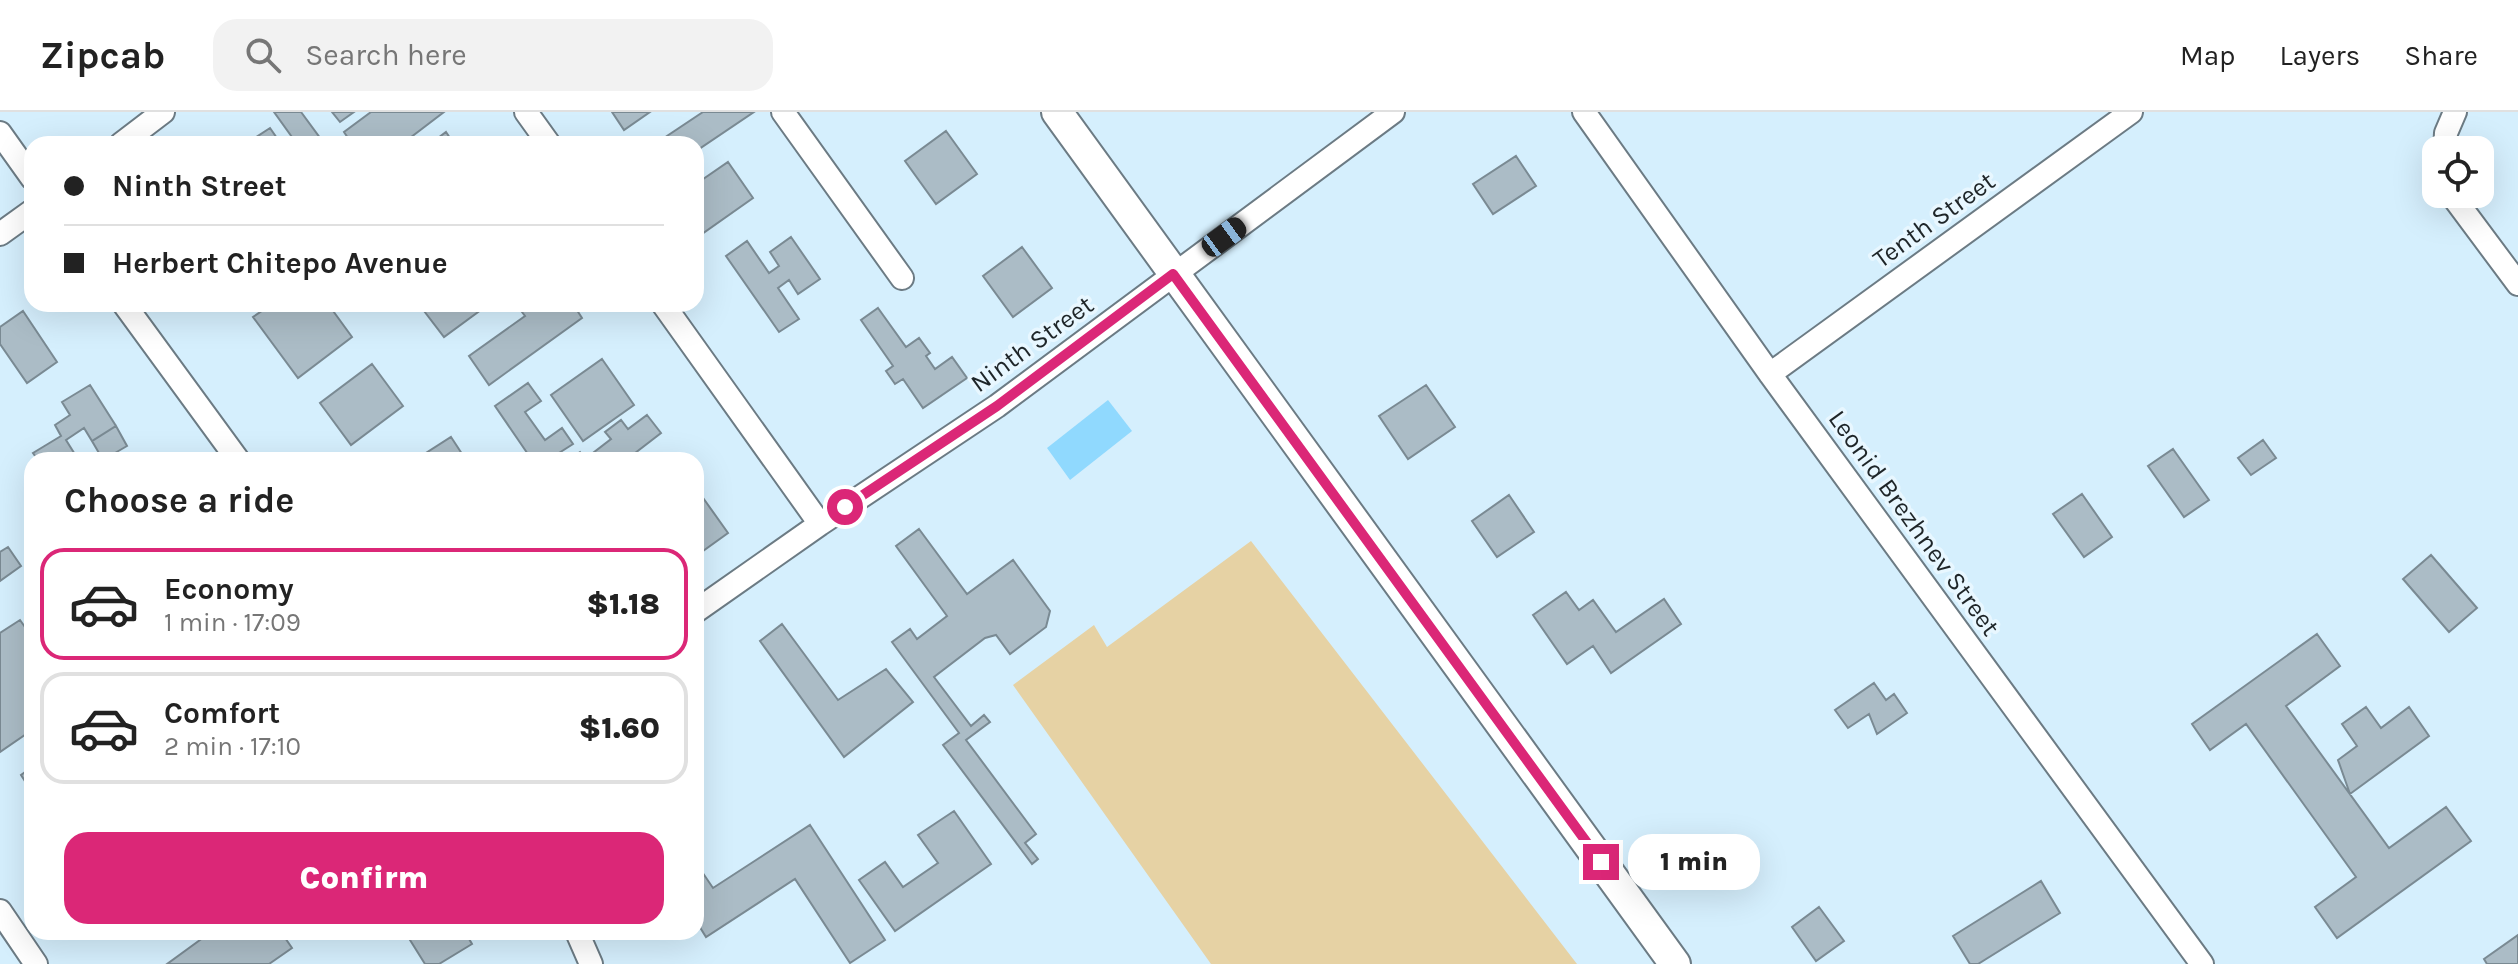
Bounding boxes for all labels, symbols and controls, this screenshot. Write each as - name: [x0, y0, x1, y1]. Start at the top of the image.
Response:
- search box: [213, 19, 773, 91]
- text: Zipcab: [40, 33, 165, 78]
- icon: search: [241, 33, 285, 77]
- text: Search here: [305, 37, 467, 73]
- text: Map: [2180, 39, 2235, 72]
- text: Layers: [2279, 39, 2360, 72]
- text: Share: [2404, 39, 2478, 72]
- map controls: [2422, 136, 2494, 208]
- button: locate: [2422, 136, 2494, 208]
- street label: Tenth Street: [1867, 165, 2001, 275]
- text: Ninth Street: [112, 168, 287, 204]
- car: [1198, 213, 1250, 261]
- text: Herbert Chitepo Avenue: [112, 245, 448, 281]
- street label: Ninth Street: [965, 289, 1100, 399]
- street label: Leonid Brezhnev Street: [1822, 404, 2006, 642]
- text: Choose a ride: [64, 479, 294, 521]
- route start: [827, 489, 863, 525]
- icon: car: [68, 568, 140, 640]
- text: Economy: [164, 571, 294, 607]
- text: $1.18: [586, 586, 660, 622]
- text: 1 min · 17:09: [164, 607, 301, 638]
- icon: car: [68, 692, 140, 764]
- text: Comfort: [164, 695, 280, 731]
- text: $1.60: [579, 710, 660, 746]
- text: 2 min · 17:10: [164, 731, 301, 762]
- button: Confirm: [64, 832, 664, 924]
- callout: 1 min: [1629, 834, 1761, 890]
- route end: [1583, 844, 1619, 880]
- text: 1 min: [1660, 846, 1728, 877]

